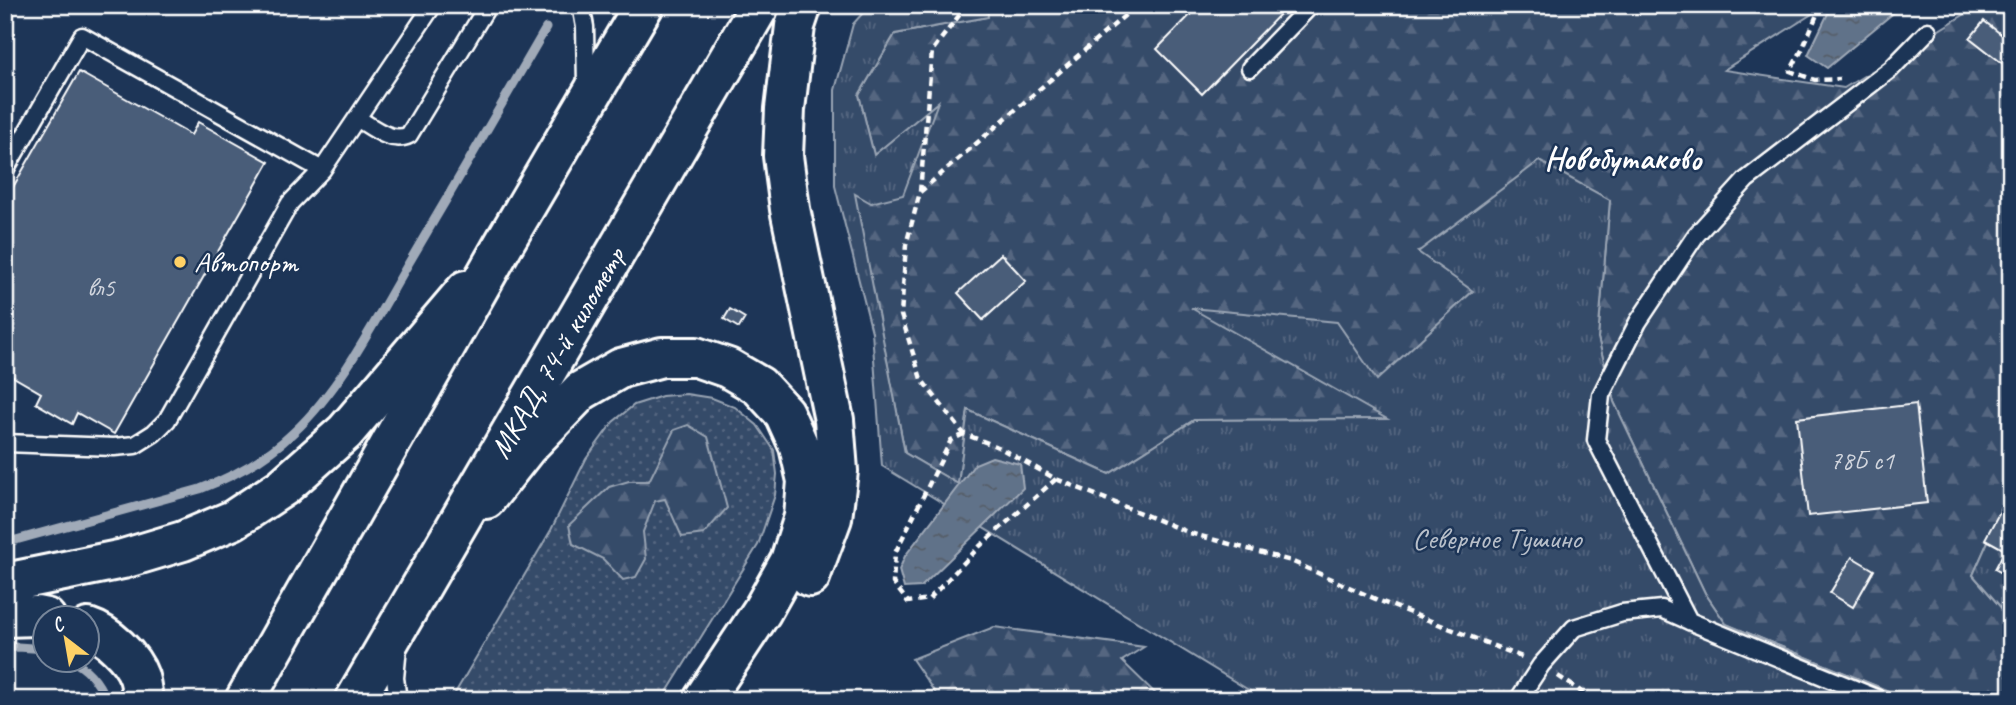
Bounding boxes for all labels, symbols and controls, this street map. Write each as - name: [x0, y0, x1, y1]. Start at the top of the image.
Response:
- district label: Новобутаково: [1544, 138, 1703, 179]
- street label: МКАД, 74-й километр: [481, 239, 635, 465]
- place label: Автопорт: [194, 243, 299, 281]
- marker: Автопорт: [172, 254, 188, 270]
- house number: вл5: [87, 271, 116, 304]
- house number: 78Б с1: [1830, 444, 1895, 477]
- park label: Северное Тушино: [1412, 519, 1583, 557]
- north arrow: [32, 604, 102, 674]
- text: С: [48, 611, 70, 638]

